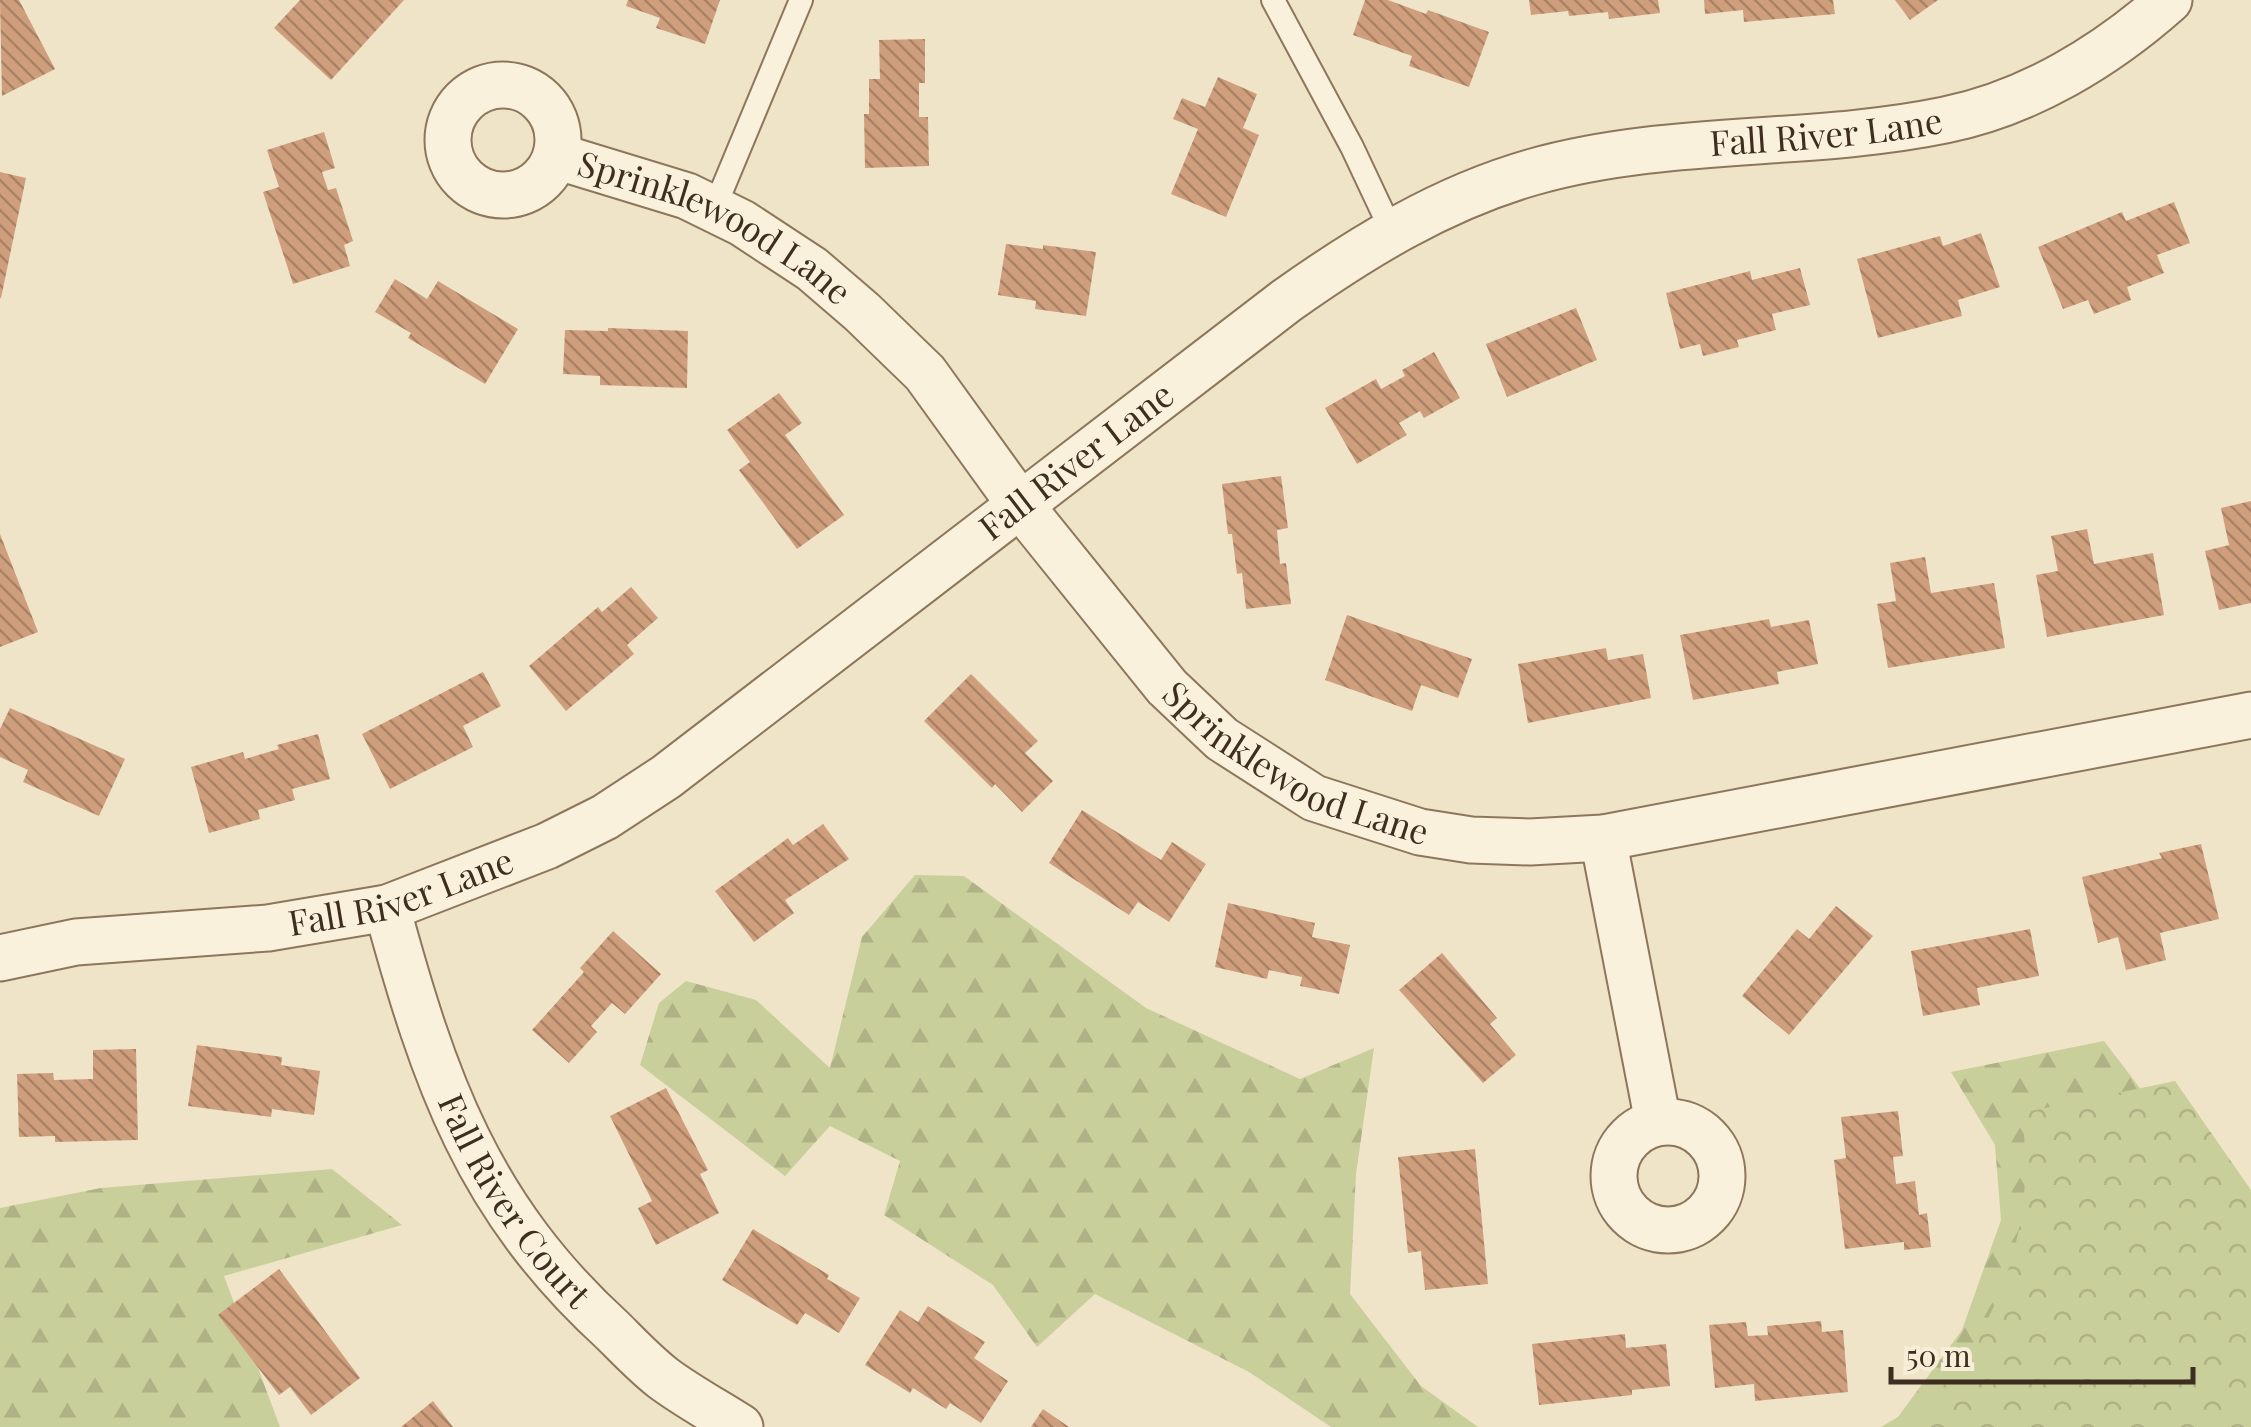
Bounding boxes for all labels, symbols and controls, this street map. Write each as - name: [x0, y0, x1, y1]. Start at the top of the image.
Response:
- street label: Fall River Lane: [1708, 95, 1946, 165]
- street label: Sprinklewood Lane: [573, 138, 862, 314]
- street label: Fall River Lane: [968, 370, 1182, 549]
- street label: Sprinklewood Lane: [1154, 669, 1435, 854]
- street label: Fall River Lane: [285, 835, 519, 945]
- street label: Fall River Court: [429, 1086, 602, 1317]
- scale bar: [1891, 1322, 2194, 1384]
- text: 50 m: [1906, 1335, 1971, 1375]

